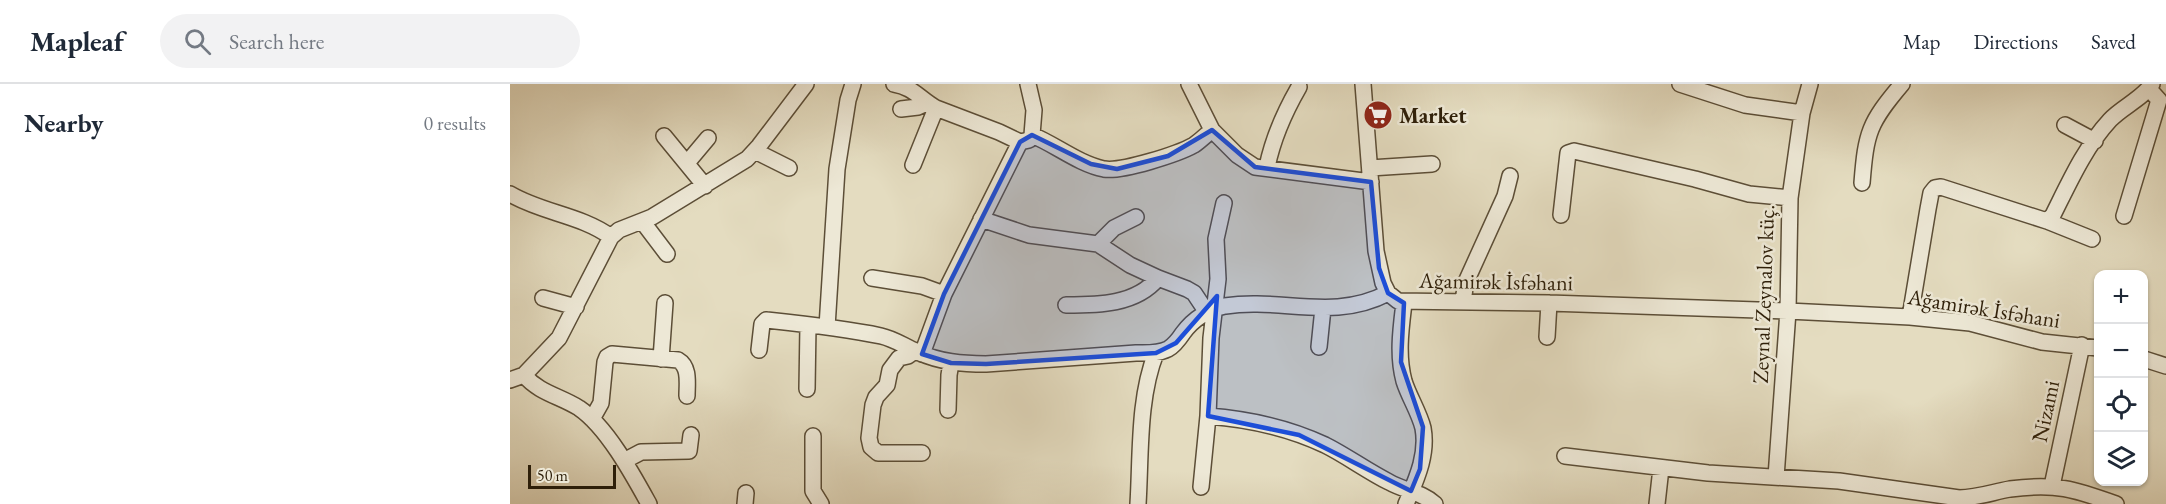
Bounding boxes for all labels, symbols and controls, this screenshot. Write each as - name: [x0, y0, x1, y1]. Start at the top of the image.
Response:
- search box: [160, 14, 580, 68]
- text: Mapleaf: [30, 23, 124, 59]
- icon: search: [181, 25, 214, 58]
- text: Search here: [229, 27, 324, 56]
- text: Map: [1903, 28, 1940, 55]
- text: Directions: [1973, 28, 2058, 55]
- text: Saved: [2091, 28, 2136, 55]
- supermarket icon: Market: [1362, 99, 1394, 131]
- place label: Market: [1399, 101, 1467, 130]
- text: Nearby: [24, 106, 104, 140]
- text: 0 results: [423, 110, 486, 136]
- street label: Zeynal Zeynalov küç.: [1746, 204, 1781, 384]
- street label: Ağamirək İsfəhani: [1418, 266, 1573, 297]
- map controls: [2094, 270, 2148, 486]
- button: +: [2094, 270, 2148, 324]
- street label: Ağamirək İsfəhani: [1905, 282, 2062, 335]
- button: −: [2094, 324, 2148, 378]
- street label: Nizami: [2025, 378, 2066, 445]
- button: locate: [2094, 378, 2148, 432]
- button: layers: [2094, 432, 2148, 486]
- scale bar: [528, 462, 616, 490]
- text: 50 m: [537, 465, 568, 486]

